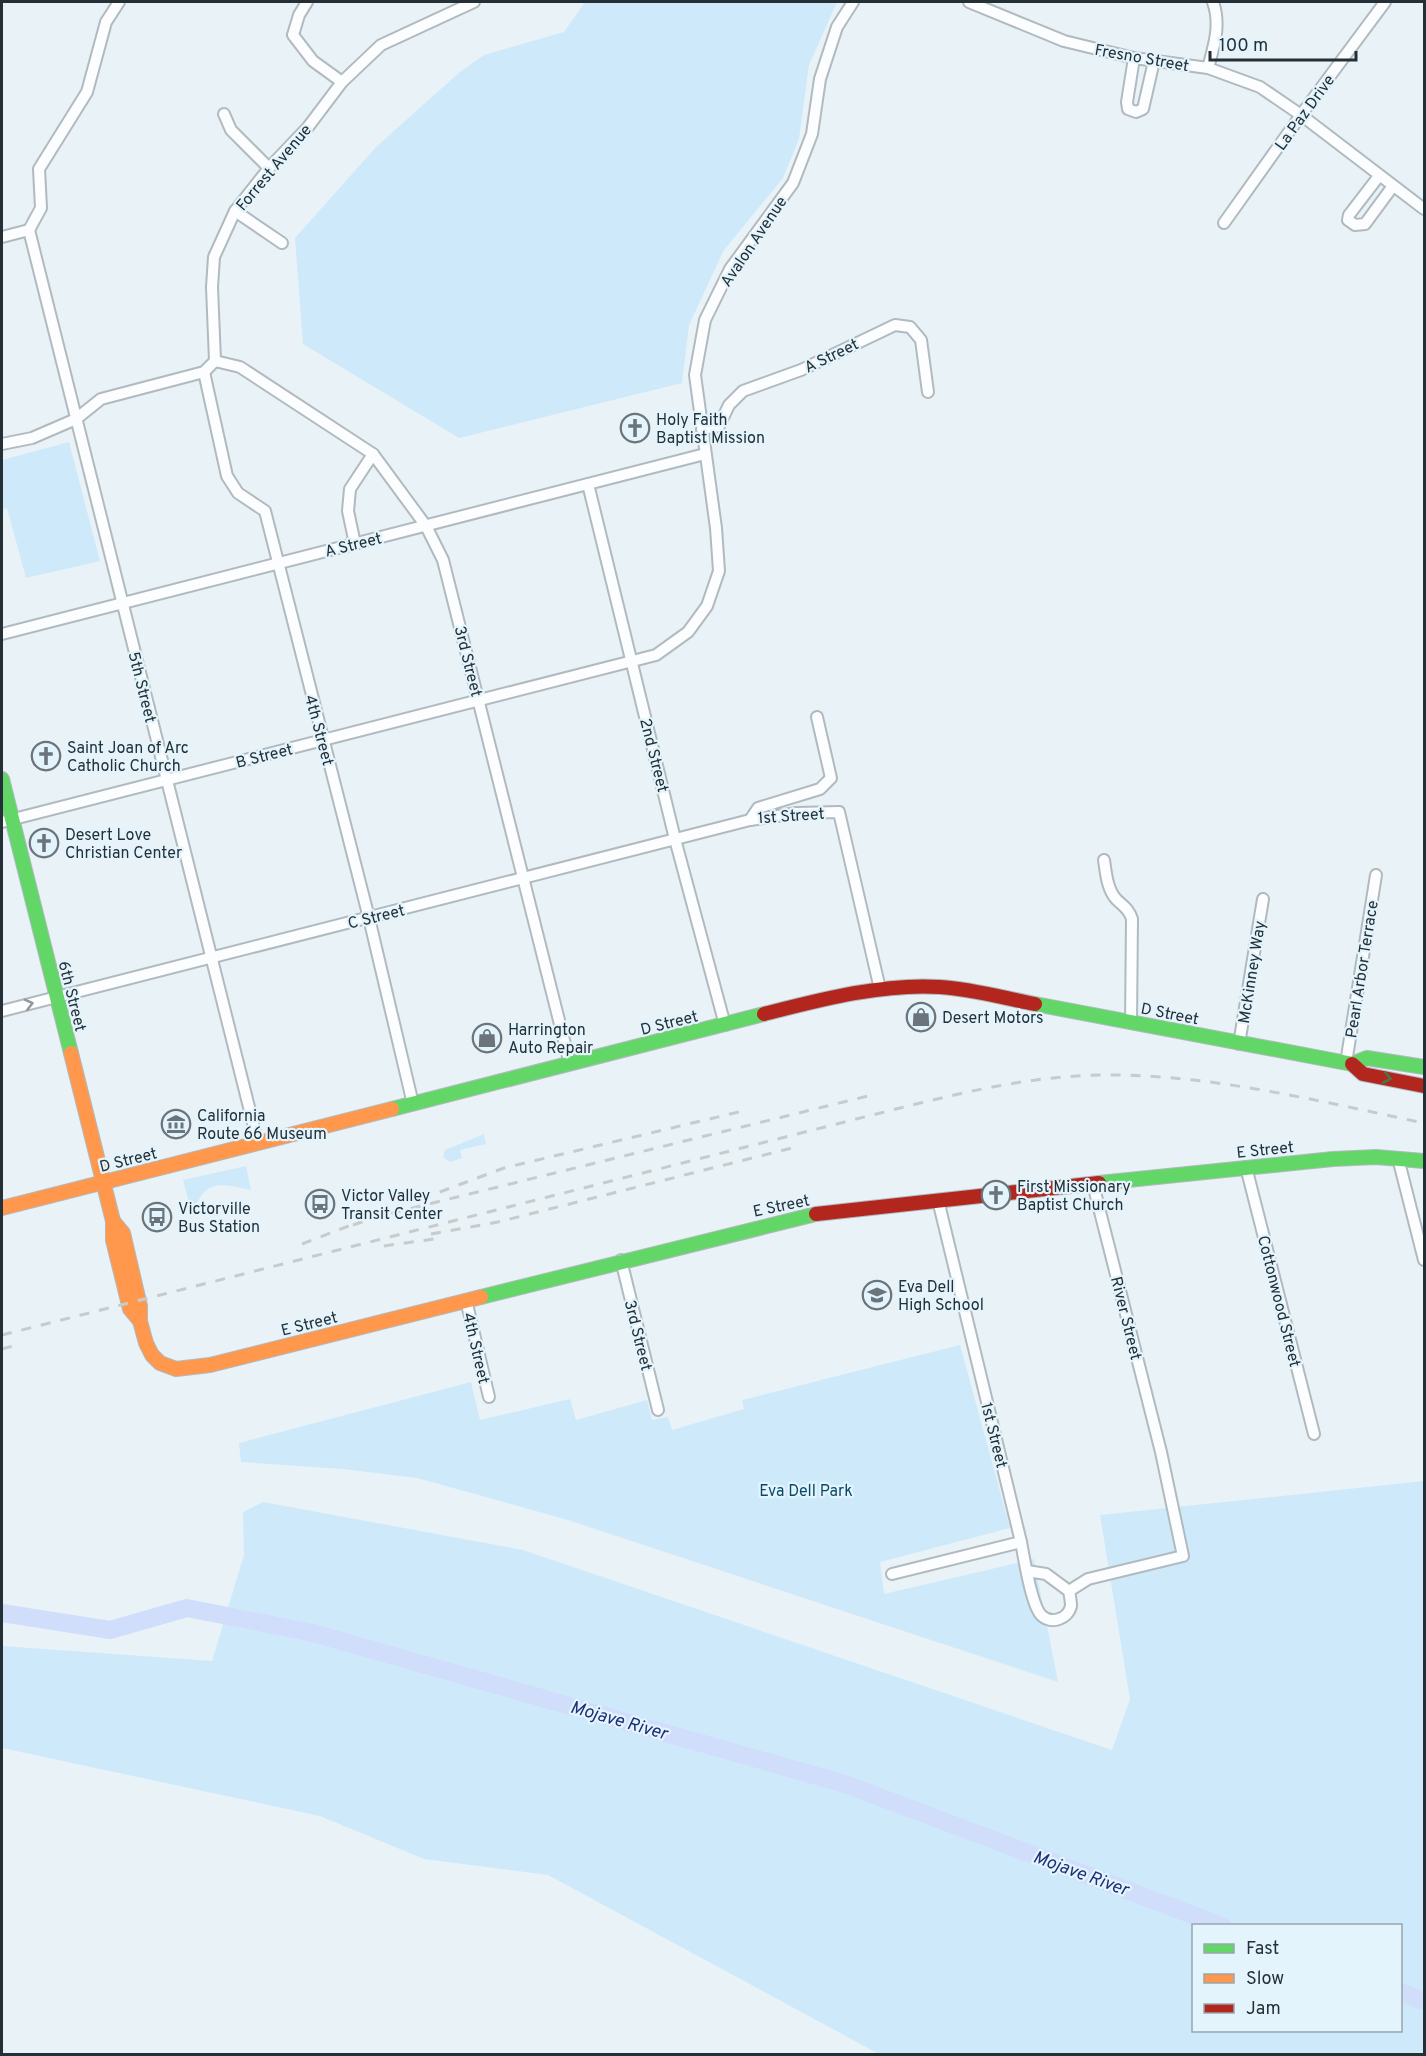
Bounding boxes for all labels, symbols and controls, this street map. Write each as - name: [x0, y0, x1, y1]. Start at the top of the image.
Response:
- scale bar: [1210, 24, 1356, 62]
- text: 100 m: [1219, 35, 1268, 58]
- street label: Fresno Street: [1093, 41, 1190, 77]
- street label: La Paz Drive: [1271, 71, 1340, 155]
- street label: Forrest Avenue: [232, 121, 317, 216]
- street label: Avalon Avenue: [717, 193, 792, 291]
- street label: A Street: [801, 335, 862, 379]
- place label: Holy Faith Baptist Mission: [656, 411, 765, 449]
- church icon: Holy Faith Baptist Mission: [619, 412, 651, 444]
- street label: A Street: [323, 529, 384, 563]
- street label: 3rd Street: [449, 624, 486, 699]
- street label: 5th Street: [123, 650, 160, 725]
- street label: 4th Street: [299, 693, 337, 768]
- street label: 2nd Street: [634, 716, 672, 795]
- place label: Saint Joan of Arc Catholic Church: [67, 739, 189, 777]
- church icon: Saint Joan of Arc Catholic Church: [30, 740, 62, 772]
- street label: B Street: [234, 740, 295, 774]
- street label: 1st Street: [757, 805, 825, 829]
- place label: Desert Love Christian Center: [65, 826, 182, 864]
- church icon: Desert Love Christian Center: [28, 827, 60, 859]
- street label: Pearl Arbor Terrace: [1342, 899, 1384, 1040]
- street label: C Street: [346, 901, 407, 935]
- street label: McKinney Way: [1235, 919, 1271, 1025]
- street label: 6th Street: [53, 959, 89, 1034]
- one-way arrow: [24, 999, 34, 1012]
- street label: D Street: [1139, 1000, 1200, 1030]
- shop icon: Desert Motors: [905, 1001, 937, 1033]
- street label: D Street: [639, 1007, 700, 1041]
- place label: Desert Motors: [942, 1009, 1044, 1029]
- place label: Harrington Auto Repair: [508, 1021, 593, 1059]
- shop icon: Harrington Auto Repair: [471, 1022, 503, 1054]
- one-way arrow: [1381, 1071, 1391, 1084]
- place label: California Route 66 Museum: [197, 1107, 327, 1145]
- museum icon: California Route 66 Museum: [160, 1108, 192, 1140]
- street label: E Street: [1236, 1138, 1295, 1164]
- street label: D Street: [98, 1144, 159, 1178]
- place label: First Missionary Baptist Church: [1017, 1178, 1131, 1216]
- church icon: First Missionary Baptist Church: [980, 1179, 1012, 1211]
- place label: Victor Valley Transit Center: [341, 1187, 443, 1225]
- bus stop icon: Victor Valley Transit Center: [304, 1188, 336, 1220]
- street label: E Street: [751, 1191, 812, 1223]
- place label: Victorville Bus Station: [178, 1200, 260, 1238]
- bus stop icon: Victorville Bus Station: [141, 1201, 173, 1233]
- street label: Cottonwood Street: [1252, 1234, 1304, 1369]
- street label: River Street: [1105, 1275, 1145, 1362]
- place label: Eva Dell High School: [898, 1278, 984, 1316]
- school or university icon: Eva Dell High School: [861, 1279, 893, 1311]
- street label: 3rd Street: [619, 1298, 656, 1373]
- street label: E Street: [279, 1308, 340, 1342]
- street label: 4th Street: [457, 1311, 493, 1386]
- street label: 1st Street: [975, 1401, 1011, 1470]
- park label: Eva Dell Park: [759, 1482, 853, 1502]
- water label: Mojave River: [567, 1697, 672, 1747]
- water label: Mojave River: [1030, 1847, 1133, 1903]
- legend: [1192, 1924, 1402, 2032]
- text: Fast: [1246, 1938, 1279, 1961]
- text: Slow: [1246, 1968, 1284, 1991]
- text: Jam: [1246, 1998, 1281, 2021]

